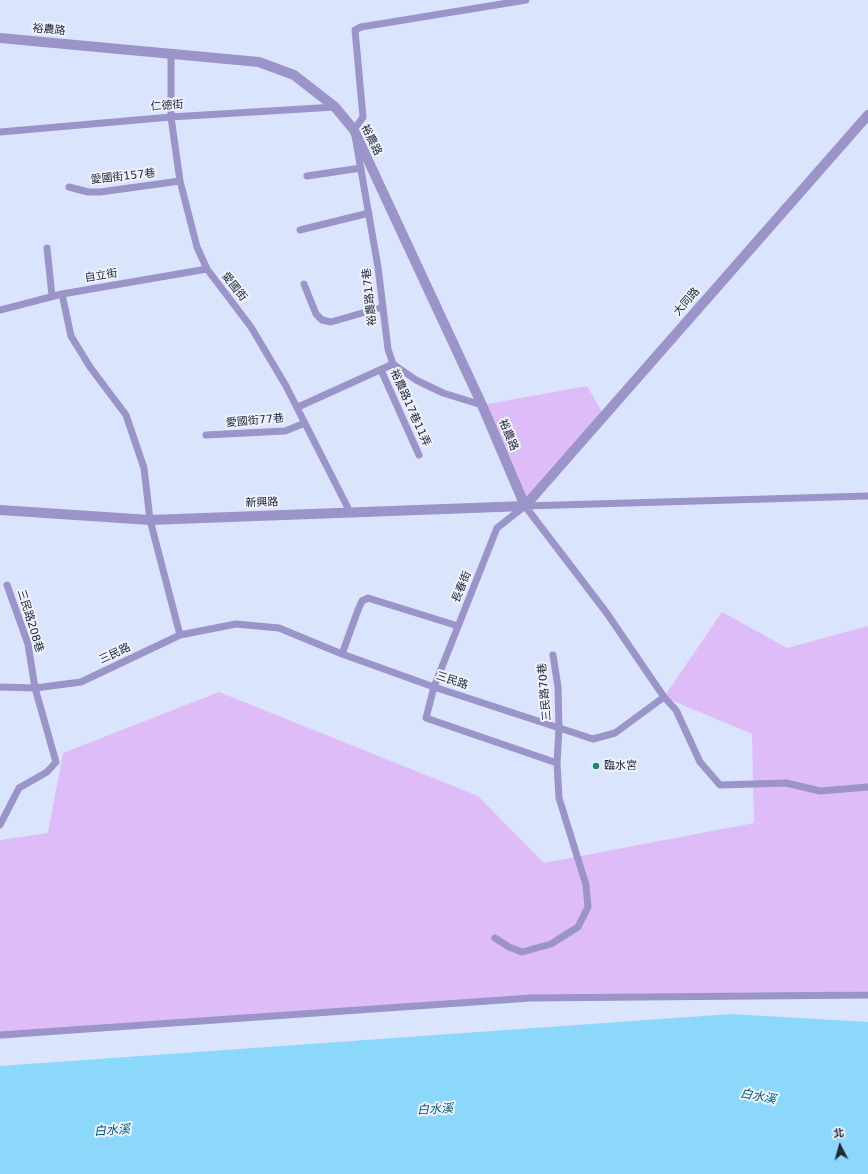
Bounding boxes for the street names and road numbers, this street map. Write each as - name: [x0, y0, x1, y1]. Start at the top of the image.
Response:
- street label: 裕農路: [32, 22, 66, 38]
- street label: 仁德街: [150, 98, 184, 114]
- street label: 裕農路: [358, 122, 384, 158]
- street label: 愛國街157巷: [90, 167, 156, 187]
- street label: 自立街: [84, 267, 118, 285]
- street label: 裕農路17巷: [360, 267, 380, 327]
- street label: 愛國街: [219, 270, 249, 304]
- street label: 大同路: [671, 285, 703, 319]
- street label: 裕農路17巷11弄: [387, 367, 433, 449]
- street label: 愛國街77巷: [226, 412, 284, 430]
- street label: 裕農路: [495, 417, 521, 453]
- street label: 新興路: [245, 496, 279, 510]
- street label: 長春街: [450, 569, 474, 605]
- street label: 三民路208巷: [14, 588, 46, 654]
- street label: 三民路: [97, 641, 133, 667]
- street label: 三民路70巷: [536, 663, 554, 721]
- street label: 三民路: [434, 670, 470, 692]

